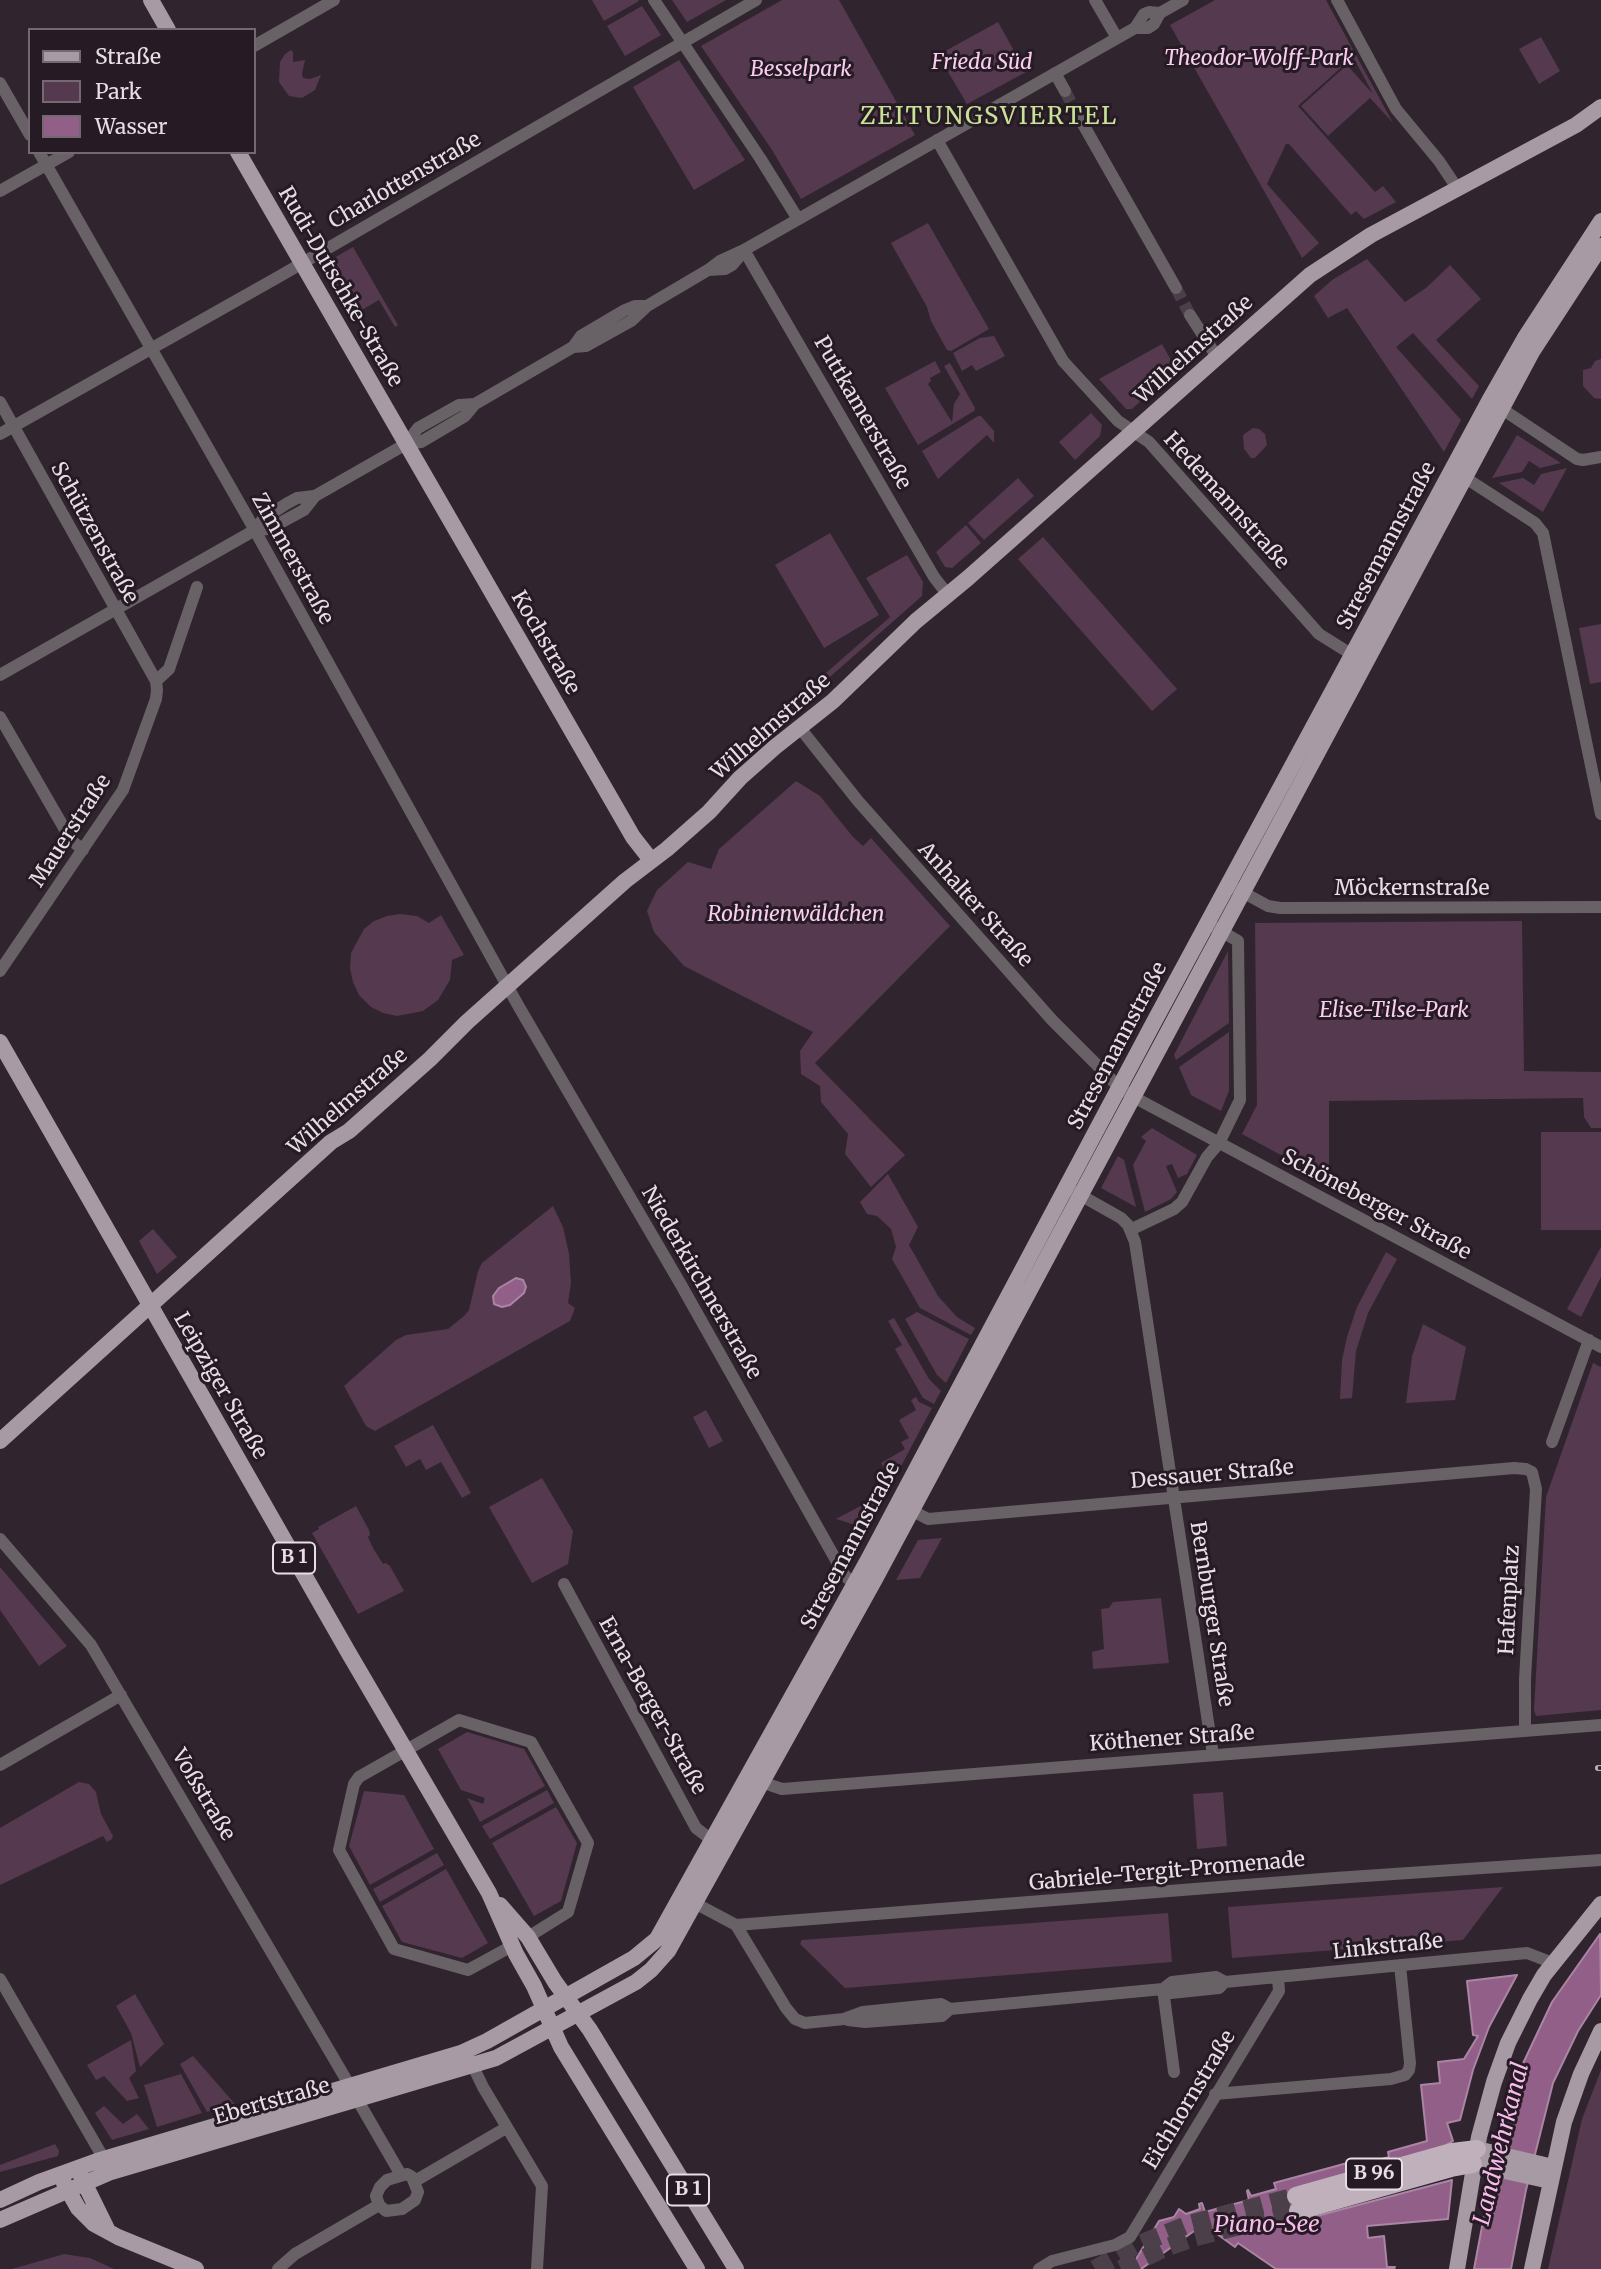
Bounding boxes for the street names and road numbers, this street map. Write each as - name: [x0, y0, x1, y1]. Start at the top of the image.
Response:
- street label: Charlottenstraße: [324, 127, 486, 235]
- street label: Rudi-Dutschke-Straße: [272, 182, 408, 392]
- street label: Wilhelmstraße: [1130, 290, 1258, 410]
- street label: Puttkamerstraße: [808, 332, 916, 494]
- street label: Hedemannstraße: [1158, 427, 1294, 575]
- street label: Schützenstraße: [45, 458, 143, 608]
- street label: Stresemannstraße: [1332, 458, 1442, 634]
- street label: Zimmerstraße: [246, 489, 338, 629]
- street label: Kochstraße: [505, 587, 585, 699]
- street label: Wilhelmstraße: [706, 668, 836, 786]
- street label: Mauerstraße: [25, 770, 117, 892]
- street label: Anhalter Straße: [912, 837, 1038, 973]
- street label: Möckernstraße: [1334, 876, 1490, 902]
- street label: Stresemannstraße: [1063, 958, 1173, 1134]
- street label: Wilhelmstraße: [283, 1043, 413, 1161]
- street label: Schöneberger Straße: [1277, 1144, 1475, 1266]
- street label: Niederkirchnerstraße: [636, 1182, 766, 1384]
- street label: Leipziger Straße: [168, 1308, 272, 1464]
- street label: Dessauer Straße: [1129, 1455, 1295, 1495]
- street label: Stresemannstraße: [796, 1458, 906, 1634]
- street label: Bernburger Straße: [1184, 1520, 1238, 1708]
- road number: B 1: [273, 1542, 315, 1574]
- street label: Hafenplatz: [1495, 1544, 1525, 1656]
- street label: Erna-Berger-Straße: [593, 1613, 711, 1799]
- street label: Köthener Straße: [1089, 1721, 1255, 1757]
- street label: Voßstraße: [166, 1745, 240, 1845]
- street label: Gabriele-Tergit-Promenade: [1028, 1847, 1306, 1897]
- street label: Linkstraße: [1332, 1929, 1444, 1965]
- street label: Eichhornstraße: [1139, 2026, 1241, 2174]
- street label: Ebertstraße: [211, 2073, 333, 2131]
- road number: B 96: [1346, 2158, 1402, 2190]
- road number: B 1: [667, 2174, 709, 2206]

